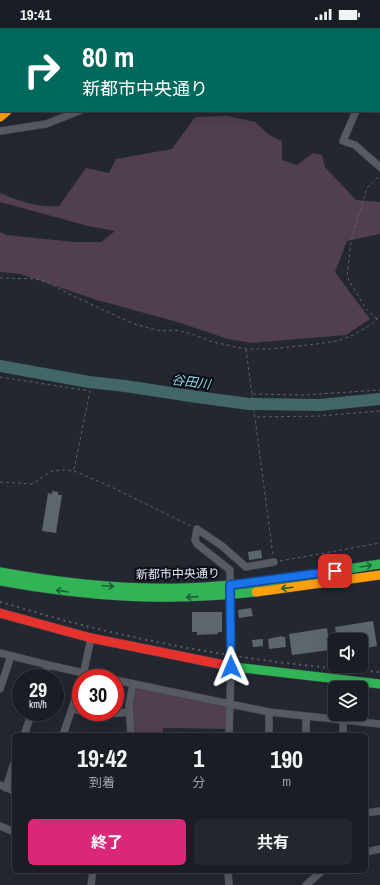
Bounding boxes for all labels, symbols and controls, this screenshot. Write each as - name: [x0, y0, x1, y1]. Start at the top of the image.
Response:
- text: 19:41: [20, 4, 51, 25]
- text: 80 m: [82, 38, 134, 76]
- icon: right: [16, 44, 68, 96]
- text: 新都市中央通り: [82, 76, 208, 101]
- water label: 谷田川: [170, 371, 213, 393]
- pin: [318, 554, 352, 588]
- icon: arrive: [324, 560, 346, 582]
- one-way arrow: [359, 562, 372, 570]
- street label: 新都市中央通り: [136, 565, 220, 583]
- one-way arrow: [101, 583, 114, 590]
- one-way arrow: [281, 584, 294, 592]
- one-way arrow: [56, 587, 69, 595]
- one-way arrow: [186, 594, 199, 601]
- map controls: [328, 633, 368, 721]
- button: sound: [328, 633, 368, 673]
- position arrow: [210, 646, 252, 688]
- speed limit sign: 30: [72, 669, 124, 721]
- text: 29: [29, 676, 47, 703]
- button: layers: [328, 681, 368, 721]
- text: km/h: [29, 698, 47, 711]
- text: 19:42: [77, 742, 127, 774]
- text: 1: [193, 742, 204, 774]
- text: 190: [270, 743, 303, 775]
- text: m: [282, 773, 291, 790]
- text: 到着: [89, 774, 115, 791]
- text: 分: [192, 774, 205, 791]
- button: 終了: [28, 819, 186, 865]
- button: 共有: [194, 819, 352, 865]

